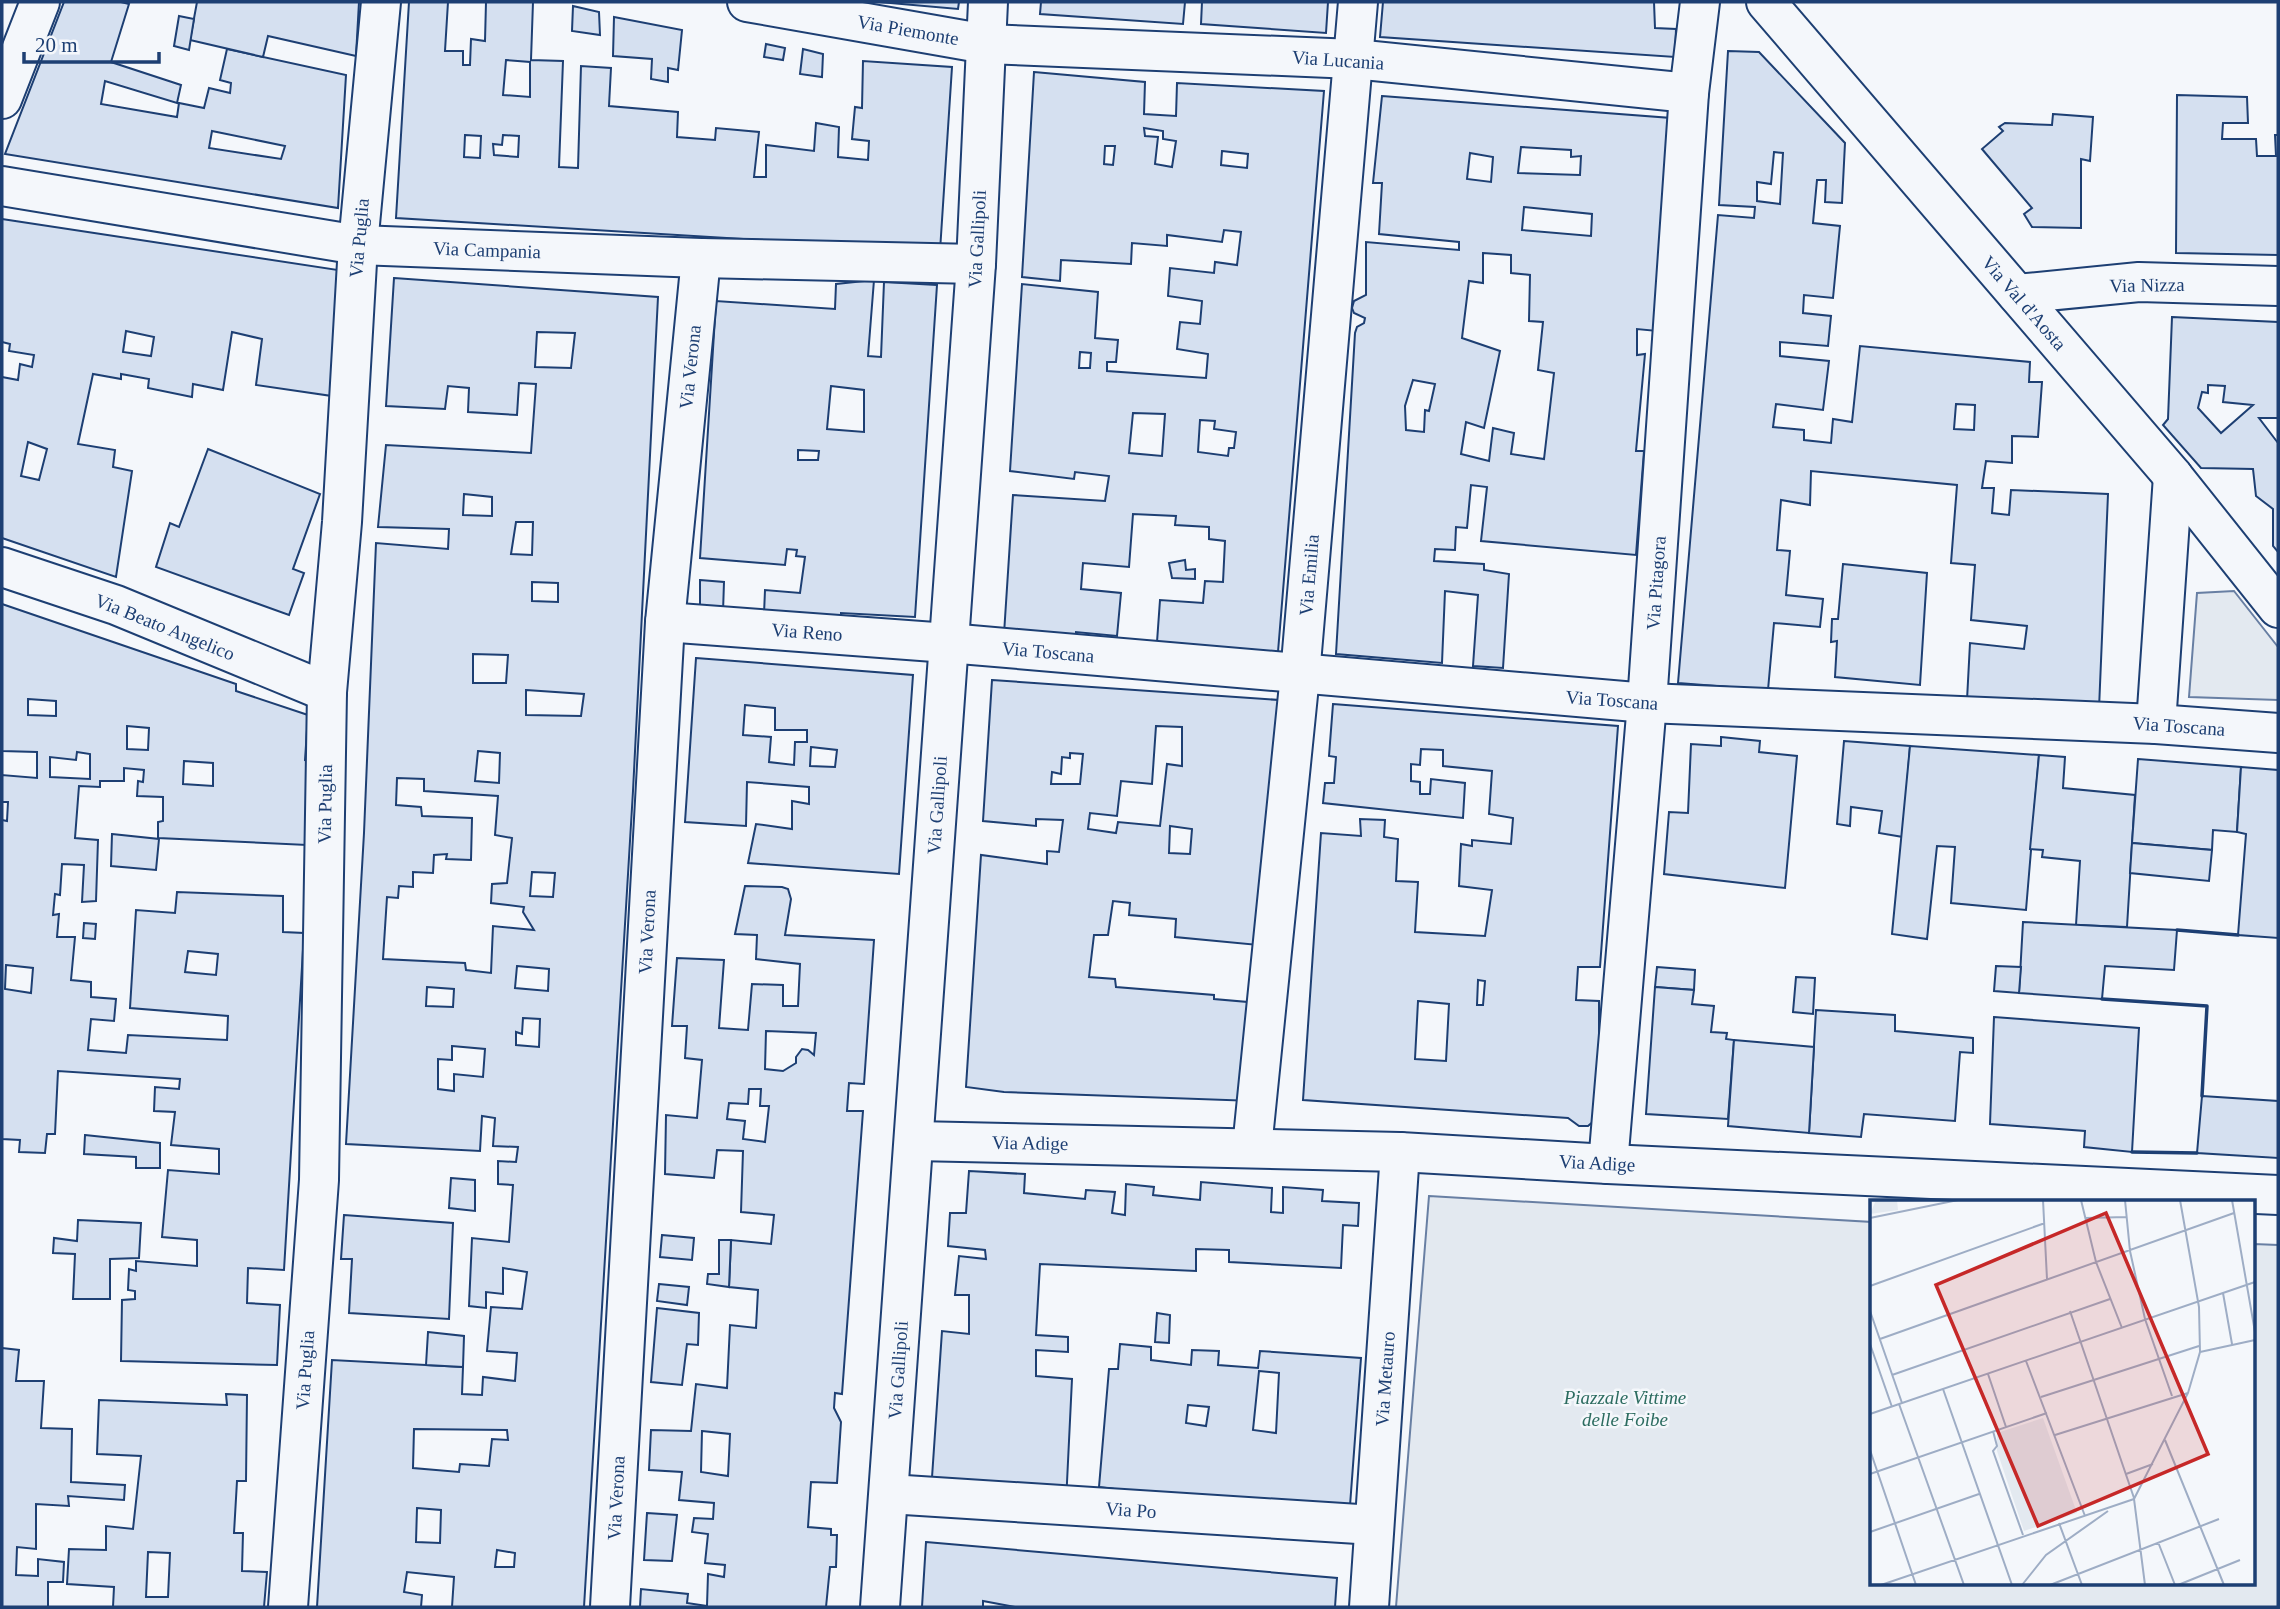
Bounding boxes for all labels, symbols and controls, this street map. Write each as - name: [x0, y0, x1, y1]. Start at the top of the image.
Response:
- street label: Via Piemonte: [856, 11, 960, 49]
- scale bar: [24, 21, 159, 65]
- text: 20 m: [35, 33, 78, 57]
- street label: Via Lucania: [1291, 46, 1385, 74]
- street label: Via Gallipoli: [964, 189, 990, 289]
- street label: Via Puglia: [345, 197, 373, 279]
- street label: Via Campania: [433, 238, 542, 262]
- street label: Via Val d'Aosta: [1977, 252, 2071, 355]
- street label: Via Nizza: [2109, 274, 2185, 296]
- street label: Via Verona: [675, 323, 705, 410]
- street label: Via Emilia: [1295, 533, 1323, 617]
- street label: Via Pitagora: [1642, 535, 1670, 631]
- street label: Via Beato Angelico: [92, 589, 238, 665]
- street label: Via Reno: [771, 619, 843, 645]
- street label: Via Toscana: [1001, 638, 1096, 667]
- street label: Via Toscana: [1565, 686, 1660, 714]
- street label: Via Toscana: [2132, 712, 2227, 740]
- street label: Via Gallipoli: [923, 755, 951, 855]
- street label: Via Puglia: [314, 763, 336, 844]
- street label: Via Verona: [634, 889, 660, 975]
- street label: Via Adige: [992, 1132, 1068, 1154]
- street label: Via Adige: [1558, 1151, 1636, 1175]
- inset map: [1870, 1200, 2256, 1584]
- street label: Via Gallipoli: [884, 1320, 912, 1420]
- street label: Via Puglia: [292, 1329, 318, 1410]
- street label: Via Metauro: [1371, 1331, 1399, 1427]
- park label: Piazzale Vittime delle Foibe: [1563, 1387, 1686, 1430]
- street label: Via Verona: [603, 1455, 629, 1541]
- street label: Via Po: [1105, 1498, 1157, 1522]

